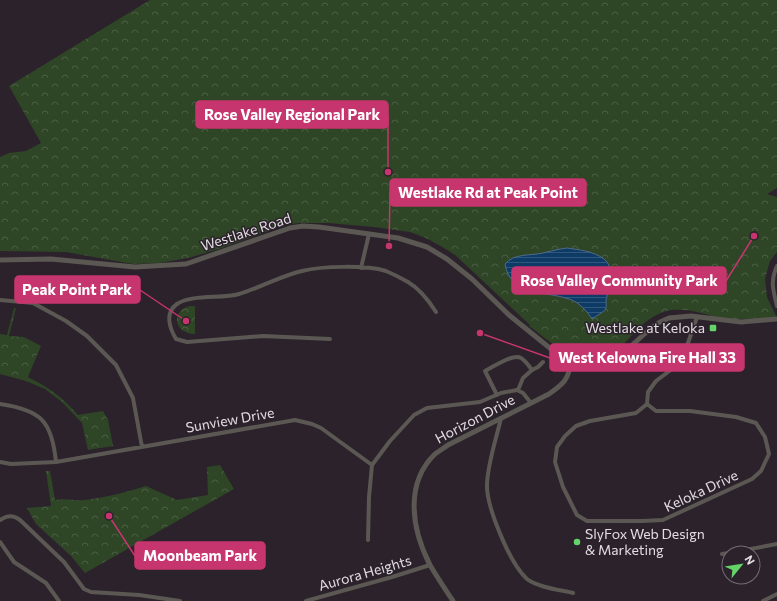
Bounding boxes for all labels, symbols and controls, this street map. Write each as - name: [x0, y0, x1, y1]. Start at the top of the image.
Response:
- callout: Rose Valley Regional Park: [196, 101, 388, 128]
- text: Rose Valley Regional Park: [204, 105, 380, 123]
- callout: Westlake Rd at Peak Point: [390, 179, 586, 206]
- text: Westlake Rd at Peak Point: [398, 183, 578, 201]
- street label: Westlake Road: [199, 209, 293, 254]
- callout: Rose Valley Community Park: [512, 267, 726, 294]
- text: Rose Valley Community Park: [520, 271, 718, 289]
- callout: Peak Point Park: [15, 276, 140, 303]
- text: Peak Point Park: [22, 280, 132, 298]
- place label: Westlake at Keloka: [585, 319, 705, 336]
- marker: Westlake at Keloka: [708, 323, 718, 333]
- callout: West Kelowna Fire Hall 33: [550, 344, 744, 371]
- text: West Kelowna Fire Hall 33: [558, 348, 736, 366]
- street label: Horizon Drive: [432, 390, 518, 447]
- street label: Sunview Drive: [184, 403, 276, 436]
- street label: Keloka Drive: [661, 466, 740, 515]
- place label: SlyFox Web Design & Marketing: [585, 525, 705, 558]
- marker: SlyFox Web Design & Marketing: [572, 537, 582, 547]
- callout: Moonbeam Park: [135, 542, 265, 569]
- north arrow: [721, 545, 761, 585]
- text: Moonbeam Park: [143, 546, 257, 564]
- street label: Aurora Heights: [317, 551, 413, 594]
- text: N: [742, 553, 758, 567]

